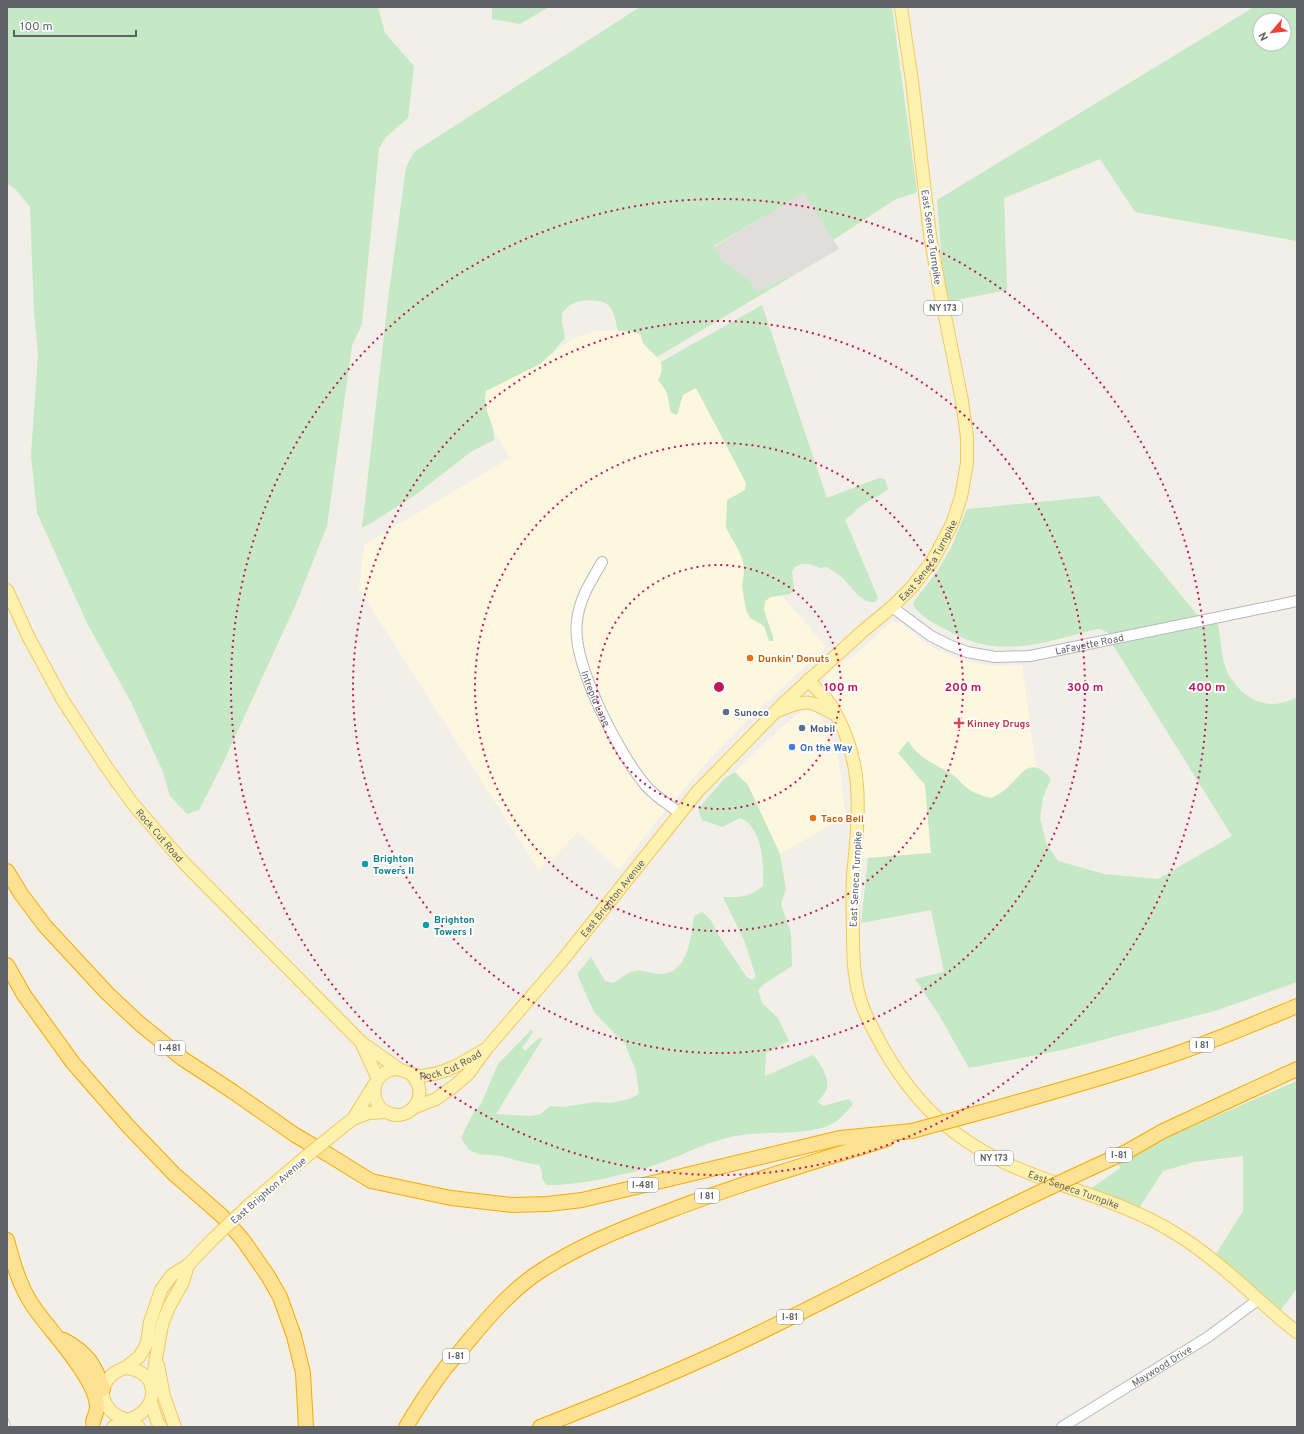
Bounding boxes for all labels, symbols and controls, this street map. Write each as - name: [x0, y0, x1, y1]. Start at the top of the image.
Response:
- scale bar: [14, 12, 136, 38]
- north arrow: [1252, 12, 1292, 52]
- text: 100 m: [20, 19, 53, 35]
- text: N: [1256, 29, 1272, 43]
- street label: East Seneca Turnpike: [917, 189, 944, 286]
- road number: NY 173: [924, 301, 962, 315]
- street label: East Seneca Turnpike: [896, 518, 961, 605]
- street label: LaFayette Road: [1054, 632, 1125, 659]
- marker: Dunkin' Donuts: [745, 653, 755, 663]
- place label: Dunkin' Donuts: [758, 653, 829, 666]
- street label: Intrepid Lane: [577, 669, 612, 729]
- centre of rings: [712, 680, 726, 694]
- text: 100 m: [824, 680, 858, 696]
- text: 200 m: [945, 680, 981, 696]
- text: 300 m: [1067, 680, 1103, 696]
- text: 400 m: [1188, 680, 1226, 696]
- marker: Sunoco: [721, 707, 731, 717]
- place label: Sunoco: [734, 707, 769, 720]
- marker: Kinney Drugs: [954, 718, 964, 728]
- place label: Kinney Drugs: [967, 718, 1030, 731]
- marker: Mobil: [797, 723, 807, 733]
- place label: Mobil: [810, 723, 835, 736]
- marker: On the Way: [787, 742, 797, 752]
- place label: On the Way: [800, 742, 853, 755]
- street label: Rock Cut Road: [132, 807, 185, 865]
- marker: Taco Bell: [808, 813, 818, 823]
- place label: Taco Bell: [821, 813, 864, 826]
- street label: East Seneca Turnpike: [847, 831, 866, 927]
- place label: Brighton Towers II: [373, 853, 414, 878]
- street label: East Brighton Avenue: [578, 857, 649, 941]
- marker: Brighton Towers II: [360, 859, 370, 869]
- place label: Brighton Towers I: [434, 914, 475, 939]
- marker: Brighton Towers I: [421, 920, 431, 930]
- road number: I 81: [1190, 1038, 1214, 1052]
- road number: I-481: [155, 1041, 185, 1055]
- street label: Rock Cut Road: [419, 1048, 484, 1084]
- road number: I-81: [1106, 1148, 1132, 1162]
- road number: NY 173: [975, 1151, 1013, 1165]
- street label: East Brighton Avenue: [228, 1155, 310, 1228]
- street label: East Seneca Turnpike: [1026, 1168, 1121, 1213]
- road number: I-481: [628, 1178, 658, 1192]
- road number: I 81: [695, 1189, 719, 1203]
- road number: I-81: [777, 1310, 803, 1324]
- street label: Maywood Drive: [1130, 1343, 1195, 1390]
- road number: I-81: [443, 1349, 469, 1363]

